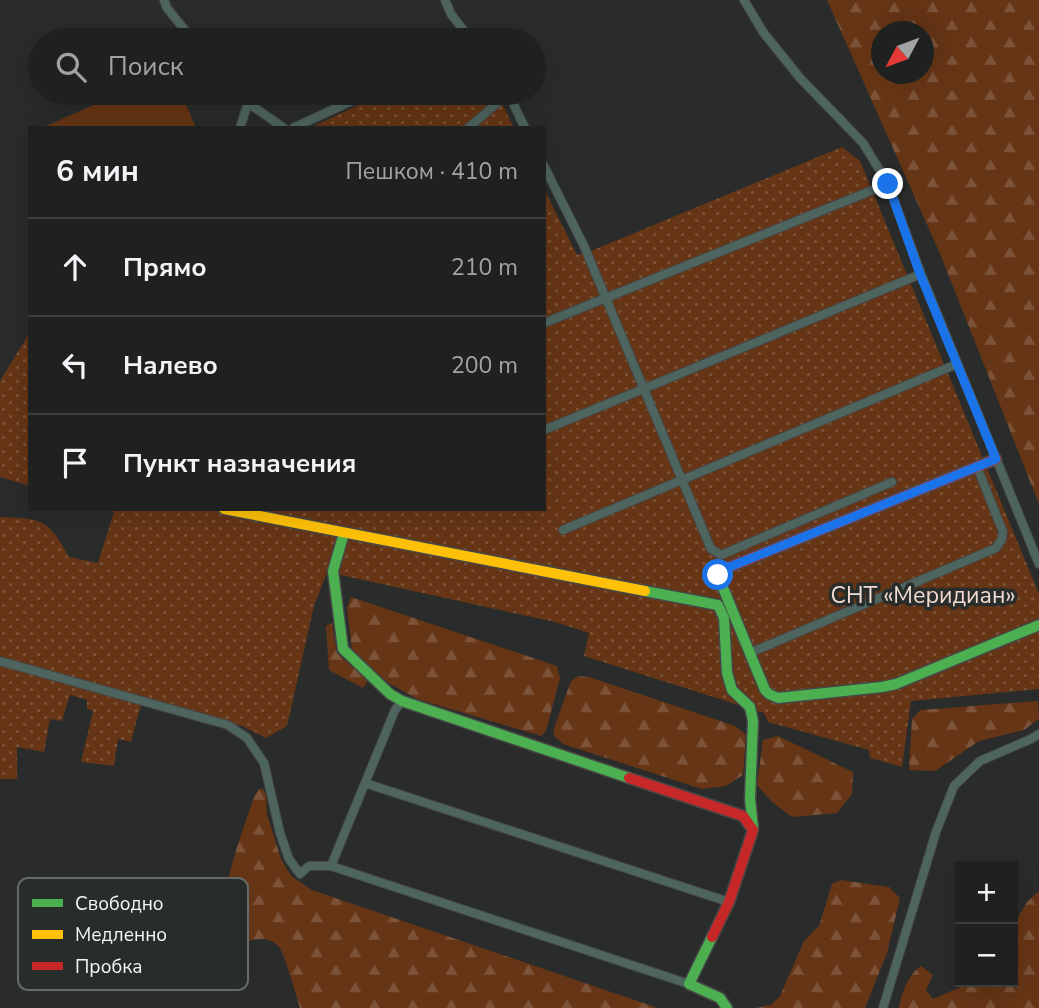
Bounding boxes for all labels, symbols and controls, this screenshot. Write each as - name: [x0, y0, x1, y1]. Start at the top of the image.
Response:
- north arrow: [871, 21, 934, 84]
- search box: [28, 28, 546, 105]
- icon: search: [52, 48, 90, 86]
- text: Поиск: [108, 49, 184, 84]
- text: 6 мин: [56, 151, 139, 192]
- text: Пешком · 410 m: [345, 156, 518, 187]
- route end: [872, 168, 903, 199]
- icon: ahead: [56, 248, 94, 286]
- text: Прямо: [123, 250, 207, 285]
- text: 210 m: [451, 252, 518, 283]
- icon: left: [56, 346, 94, 384]
- text: Налево: [123, 348, 218, 383]
- text: 200 m: [451, 350, 518, 381]
- icon: arrive: [56, 444, 94, 482]
- text: Пункт назначения: [123, 446, 356, 481]
- route start: [702, 559, 733, 590]
- park label: СНТ «Меридиан»: [830, 580, 1016, 611]
- map controls: [955, 861, 1018, 987]
- button: +: [955, 861, 1018, 924]
- legend: [18, 878, 248, 990]
- text: Свободно: [75, 891, 164, 917]
- text: Медленно: [75, 922, 167, 948]
- button: −: [955, 924, 1018, 987]
- text: Пробка: [75, 954, 142, 980]

